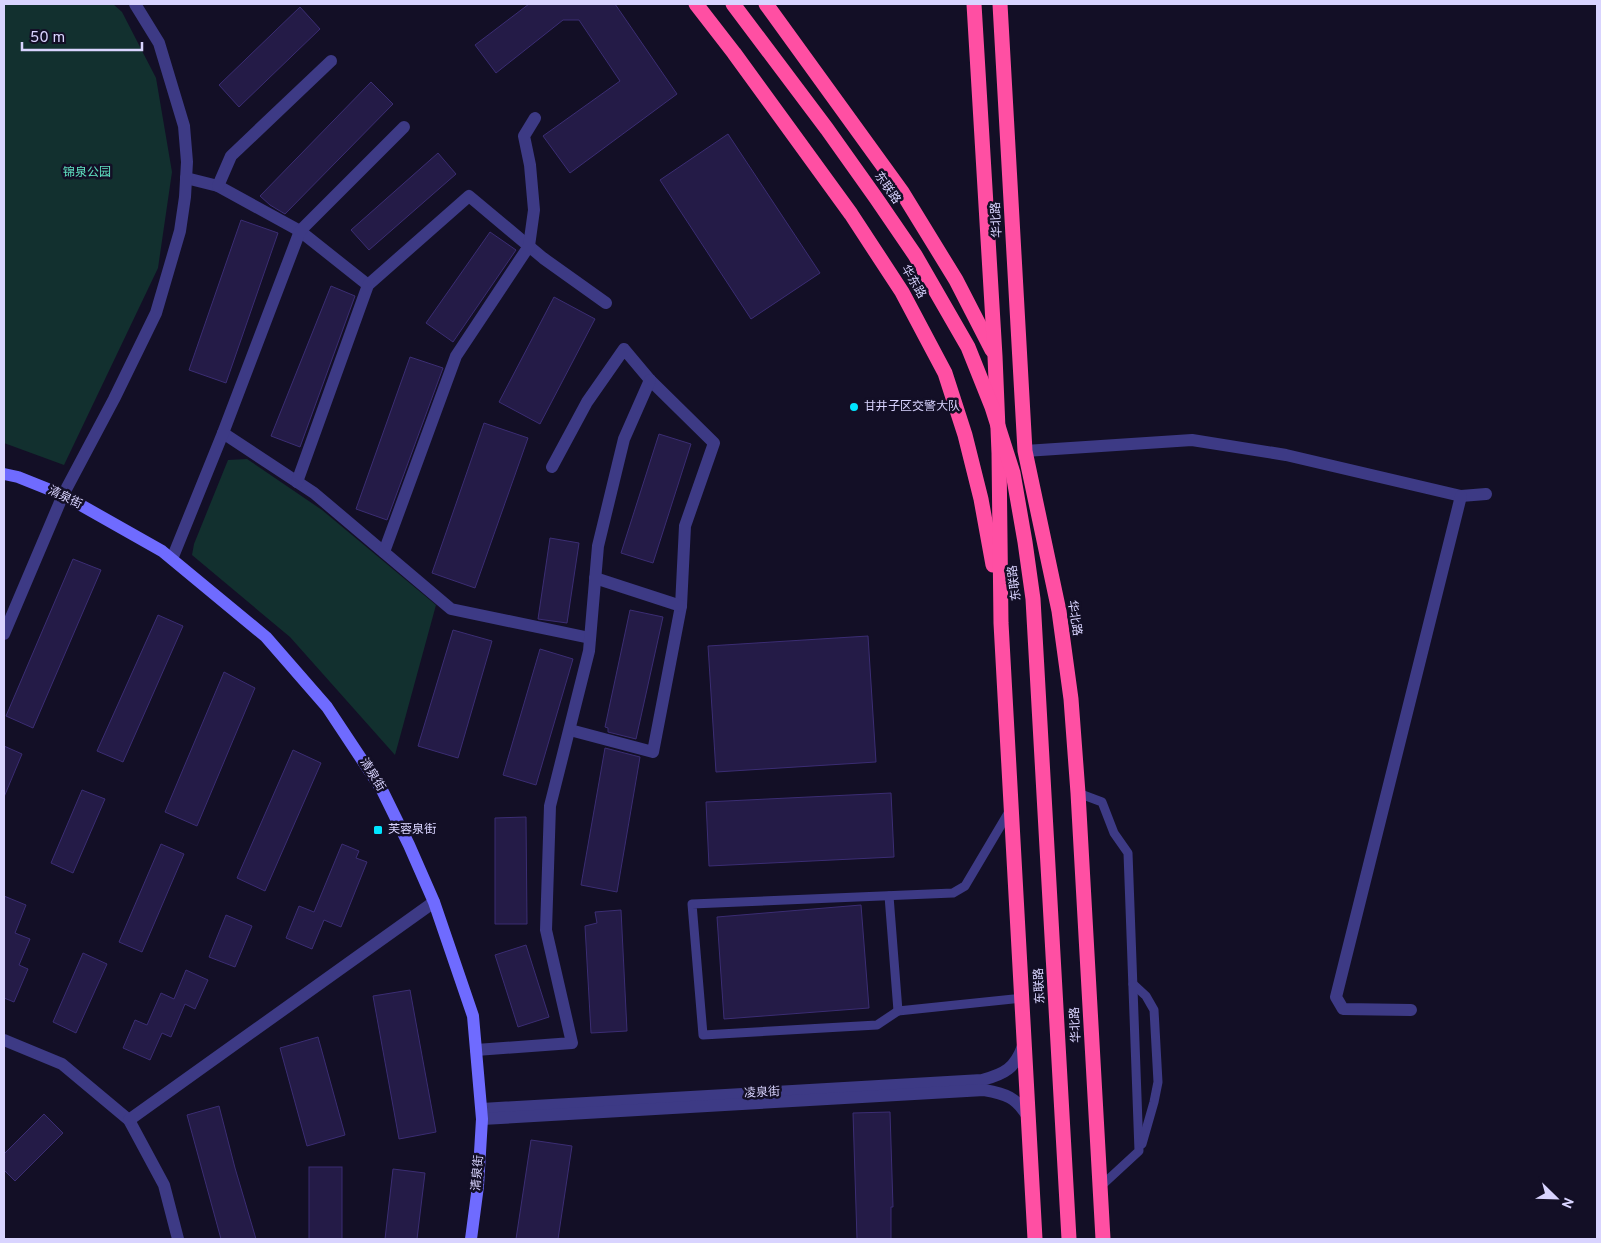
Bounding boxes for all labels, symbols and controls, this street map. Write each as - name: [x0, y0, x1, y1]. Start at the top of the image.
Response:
- scale bar: [22, 20, 142, 52]
- text: 50 m: [30, 29, 65, 48]
- park label: 锦泉公园: [63, 165, 111, 181]
- street label: 东联路: [870, 169, 904, 207]
- street label: 华北路: [988, 202, 1006, 238]
- street label: 华东路: [897, 262, 929, 302]
- place label: 甘井子区交警大队: [864, 399, 960, 415]
- marker: 甘井子区交警大队: [848, 401, 860, 413]
- street label: 清泉街: [45, 483, 85, 513]
- street label: 东联路: [1005, 564, 1025, 602]
- street label: 华北路: [1063, 599, 1085, 637]
- street label: 清泉街: [356, 755, 388, 795]
- place label: 芙蓉泉街: [388, 822, 436, 838]
- marker: 芙蓉泉街: [372, 824, 384, 836]
- street label: 东联路: [1031, 968, 1049, 1004]
- street label: 华北路: [1067, 1007, 1085, 1043]
- street label: 凌泉街: [744, 1084, 780, 1102]
- street label: 清泉街: [468, 1154, 488, 1192]
- north arrow: [1531, 1173, 1581, 1223]
- text: N: [1557, 1195, 1576, 1210]

